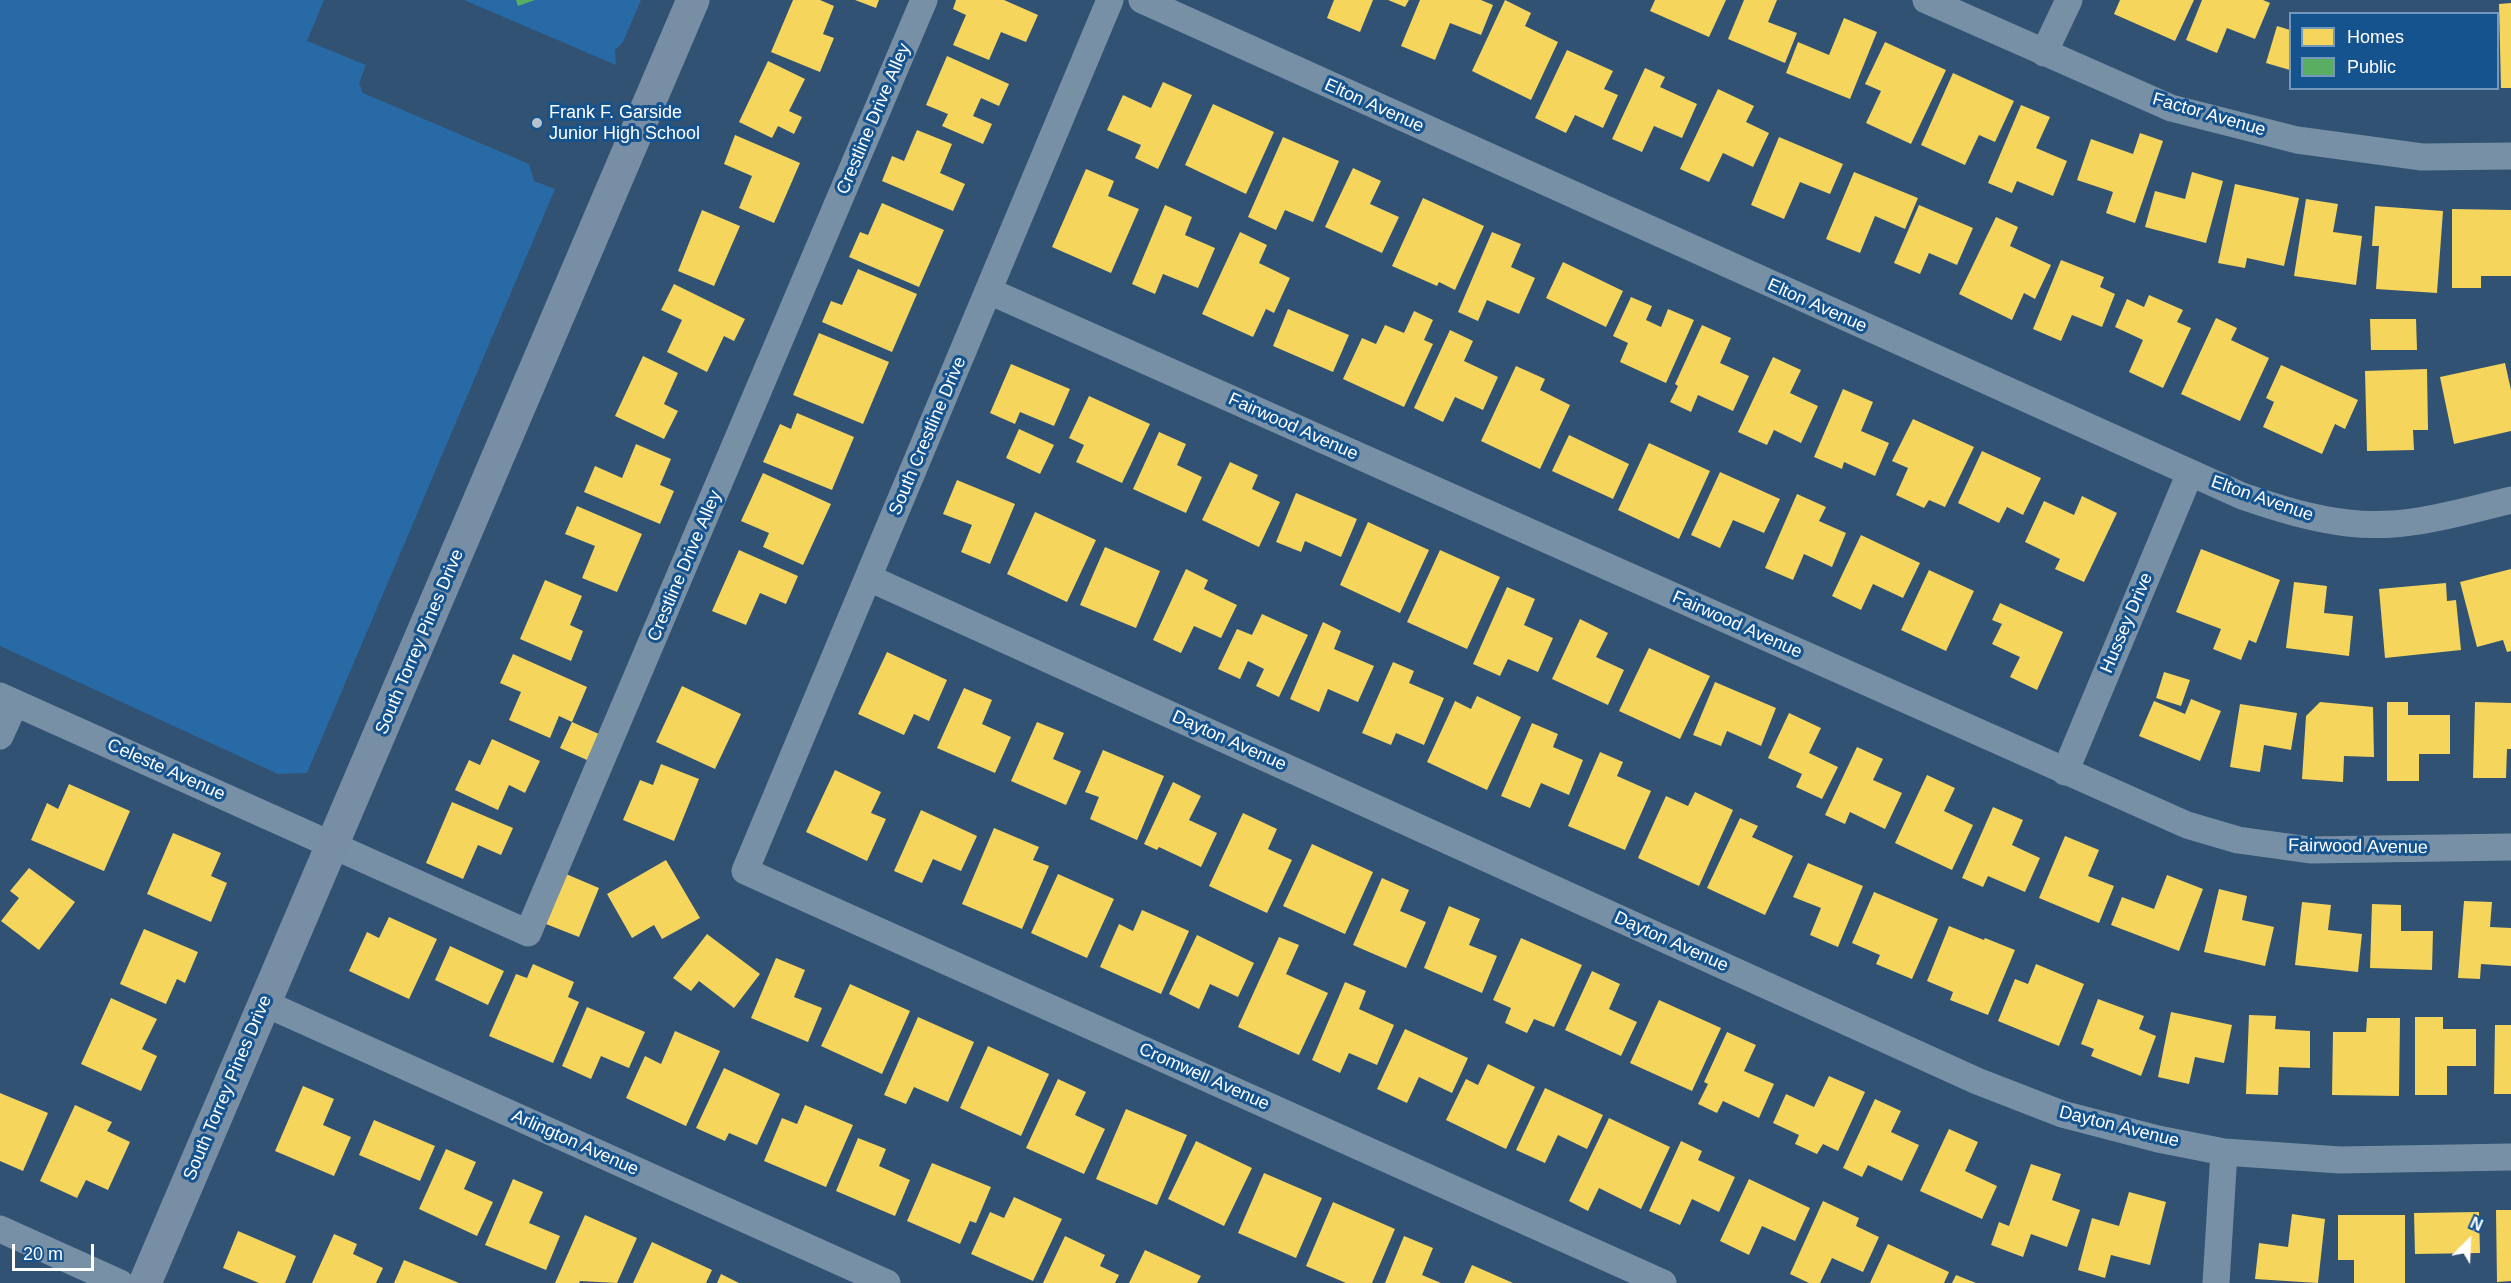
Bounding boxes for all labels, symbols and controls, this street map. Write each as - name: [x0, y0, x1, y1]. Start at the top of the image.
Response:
- legend: [2289, 12, 2499, 90]
- text: Homes: [2347, 27, 2404, 47]
- street label: Crestline Drive Alley: [832, 40, 916, 198]
- text: Public: [2347, 57, 2396, 77]
- street label: Elton Avenue: [1321, 74, 1427, 138]
- street label: Factor Avenue: [2150, 89, 2268, 141]
- place label: Frank F. Garside Junior High School: [549, 102, 700, 144]
- marker: Frank F. Garside Junior High School: [530, 116, 544, 130]
- street label: Elton Avenue: [1764, 274, 1870, 338]
- street label: South Crestline Drive: [885, 354, 971, 518]
- street label: Fairwood Avenue: [1225, 389, 1361, 465]
- street label: Elton Avenue: [2208, 471, 2316, 527]
- street label: Crestline Drive Alley: [643, 487, 727, 645]
- street label: South Torrey Pines Drive: [371, 546, 469, 738]
- street label: Hussey Drive: [2096, 570, 2158, 676]
- street label: Fairwood Avenue: [1669, 587, 1805, 663]
- street label: Dayton Avenue: [1169, 706, 1289, 776]
- street label: Celeste Avenue: [104, 734, 228, 806]
- street label: Fairwood Avenue: [2288, 835, 2428, 859]
- street label: Dayton Avenue: [1611, 907, 1731, 977]
- street label: South Torrey Pines Drive: [179, 992, 277, 1184]
- street label: Cromwell Avenue: [1135, 1039, 1273, 1115]
- street label: Dayton Avenue: [2057, 1102, 2181, 1152]
- street label: Arlington Avenue: [508, 1105, 642, 1181]
- north arrow: [2439, 1211, 2499, 1271]
- text: N: [2468, 1214, 2485, 1234]
- scale bar: [15, 1232, 98, 1270]
- text: 20 m: [23, 1244, 63, 1264]

